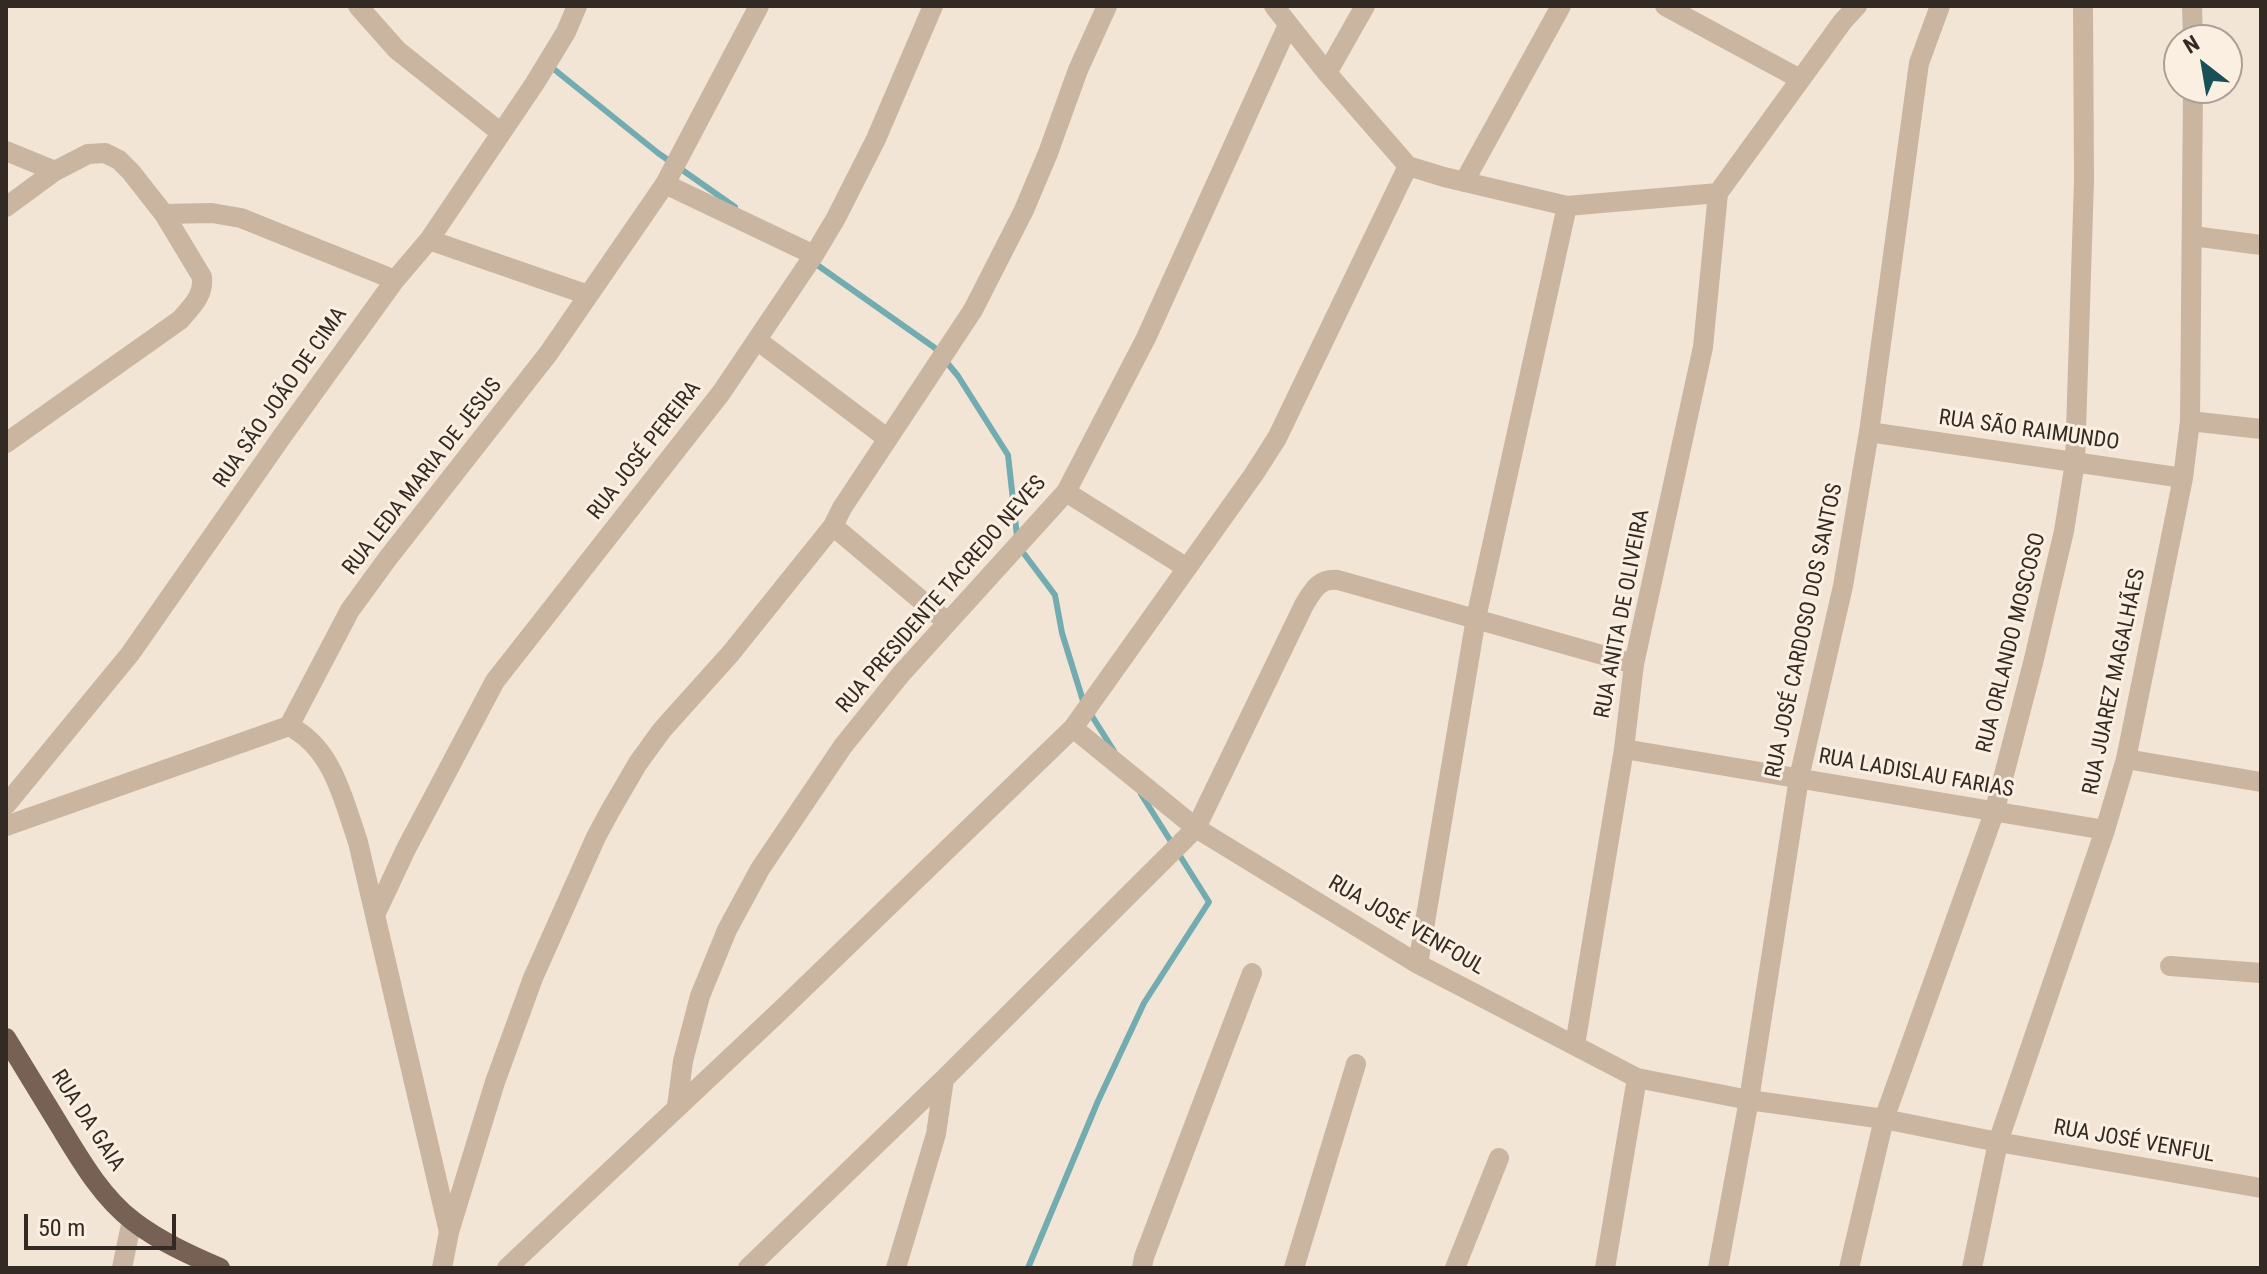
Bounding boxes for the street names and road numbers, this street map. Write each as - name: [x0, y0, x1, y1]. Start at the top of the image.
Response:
- street label: RUA SÃO JOÃO DE CIMA: [209, 303, 353, 493]
- street label: RUA LEDA MARIA DE JESUS: [338, 373, 508, 581]
- street label: RUA JOSÉ PEREIRA: [583, 377, 707, 525]
- street label: RUA SÃO RAIMUNDO: [1937, 405, 2121, 457]
- street label: RUA PRESIDENTE TACREDO NEVES: [832, 471, 1052, 719]
- street label: RUA JOSÉ CARDOSO DOS SANTOS: [1761, 481, 1849, 781]
- street label: RUA ANITA DE OLIVEIRA: [1590, 507, 1656, 721]
- street label: RUA ORLANDO MOSCOSO: [1972, 530, 2052, 756]
- street label: RUA JUAREZ MAGALHÃES: [2078, 567, 2152, 797]
- street label: RUA LADISLAU FARIAS: [1816, 744, 2016, 804]
- street label: RUA JOSÉ VENFOUL: [1323, 870, 1489, 982]
- street label: RUA DA GAIA: [44, 1065, 130, 1177]
- street label: RUA JOSÉ VENFUL: [2051, 1115, 2217, 1169]

